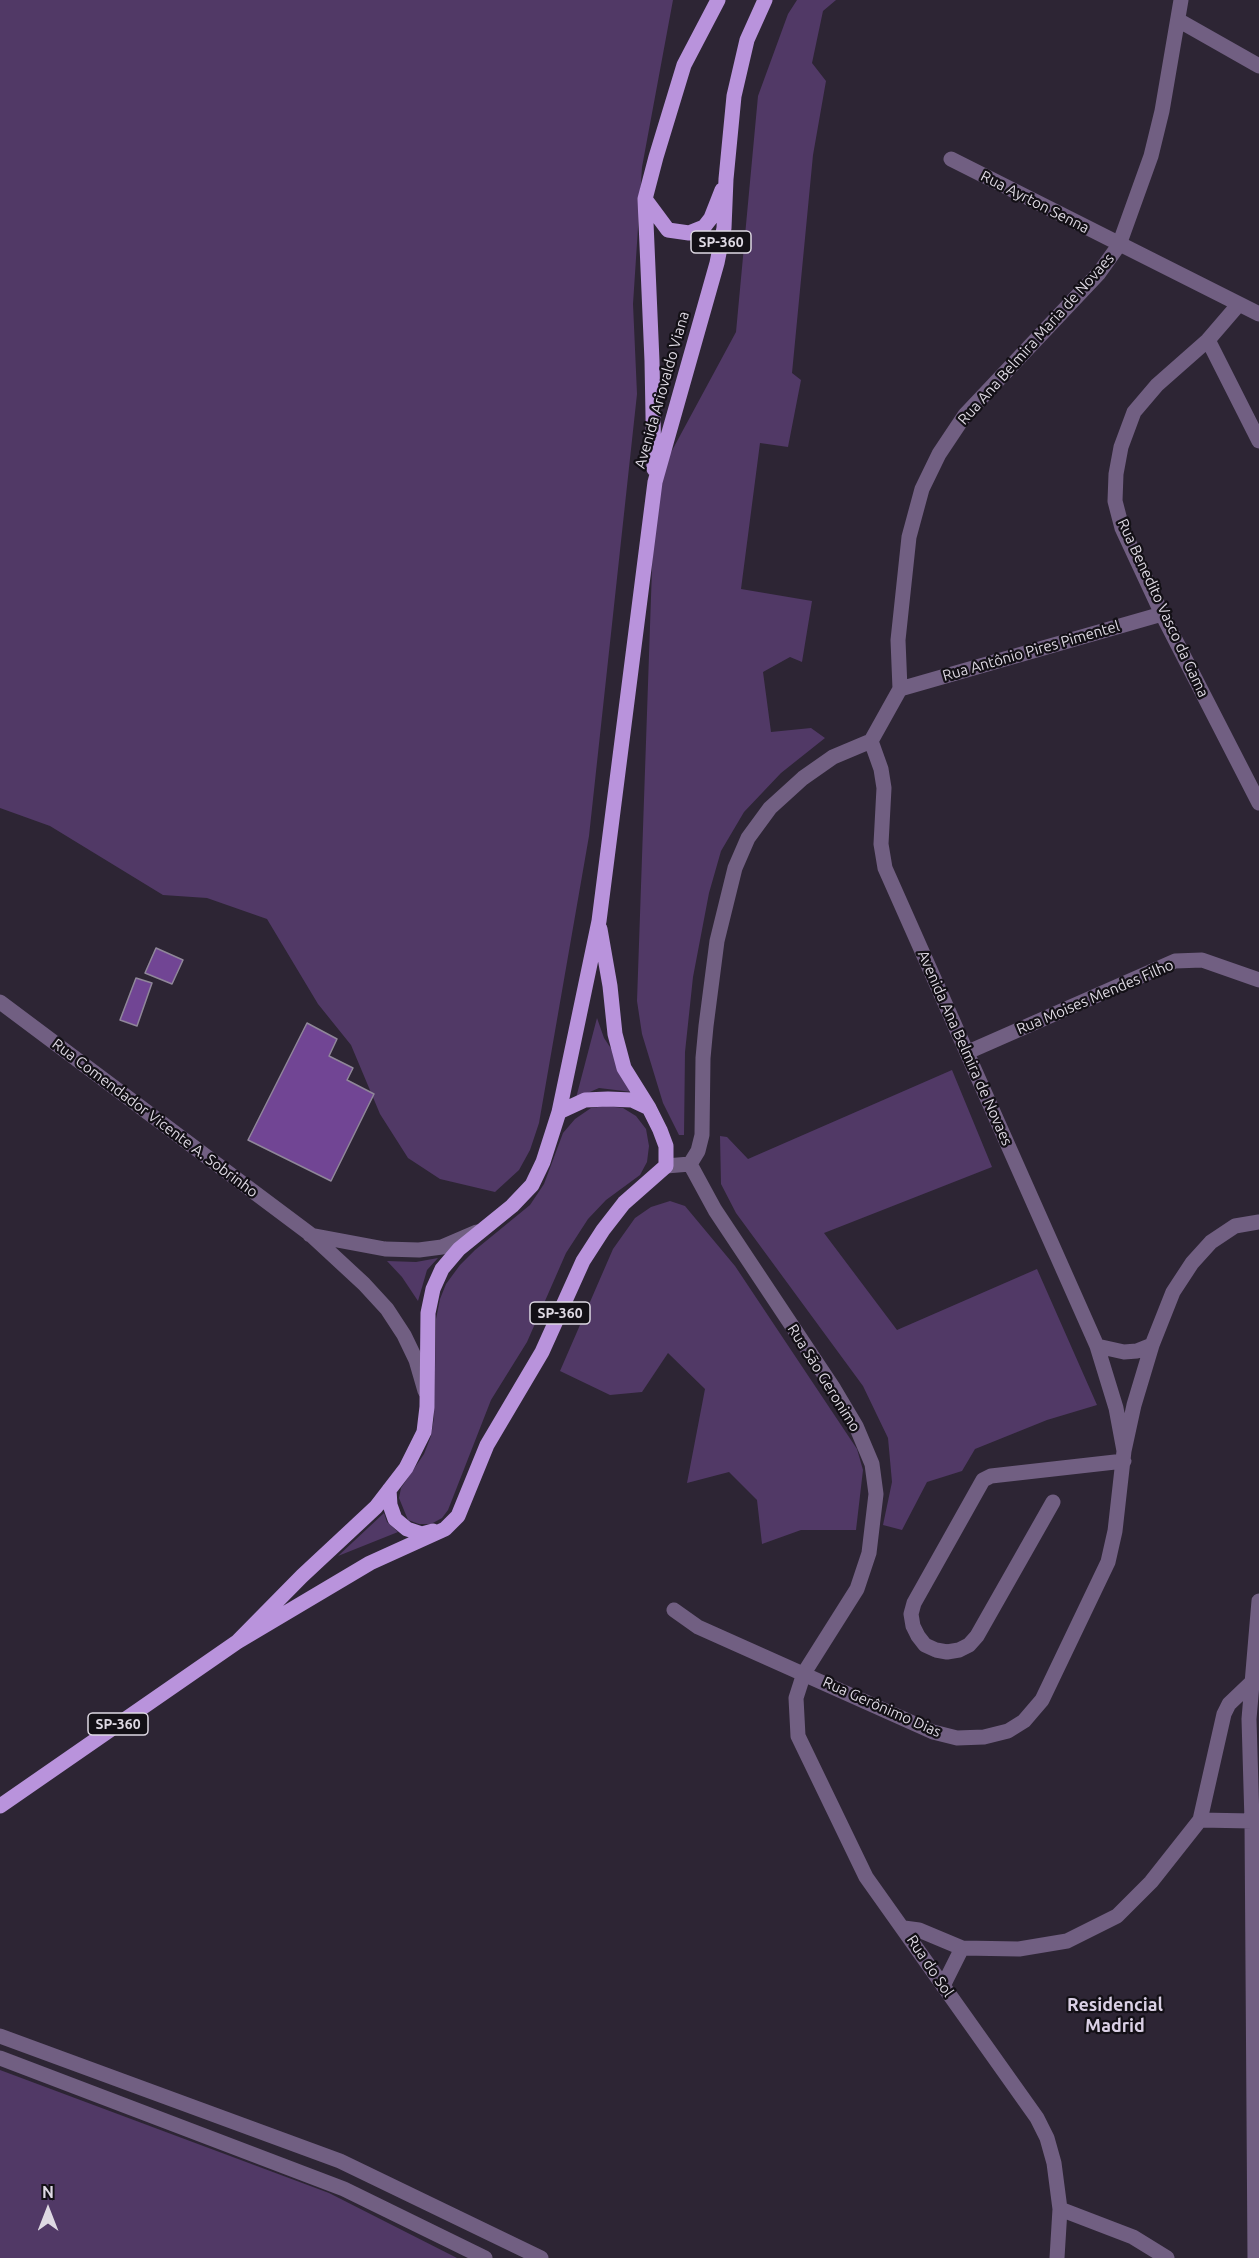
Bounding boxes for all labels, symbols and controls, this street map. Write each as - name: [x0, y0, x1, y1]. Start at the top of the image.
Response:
- street label: Rua Ayrton Senna: [978, 167, 1092, 237]
- road number: SP-360: [691, 231, 751, 253]
- street label: Rua Ana Belmira Maria de Novaes: [954, 250, 1118, 428]
- street label: Avenida Ariovaldo Viana: [631, 309, 693, 471]
- street label: Rua Benedito Vasco da Gama: [1114, 516, 1212, 700]
- street label: Rua Antônio Pires Pimentel: [940, 617, 1122, 685]
- street label: Avenida Ana Belmira de Novaes: [914, 948, 1016, 1148]
- street label: Rua Moises Mendes Filho: [1014, 956, 1176, 1038]
- street label: Rua Comendador Vicente A. Sobrinho: [49, 1035, 261, 1201]
- road number: SP-360: [530, 1302, 590, 1324]
- street label: Rua São Geronimo: [784, 1321, 864, 1435]
- street label: Rua Gerônimo Dias: [820, 1673, 944, 1741]
- road number: SP-360: [88, 1713, 148, 1735]
- street label: Rua do Sol: [903, 1932, 957, 2000]
- district label: Residencial Madrid: [1067, 1994, 1163, 2036]
- north arrow: [18, 2180, 78, 2240]
- text: N: [42, 2183, 54, 2201]

